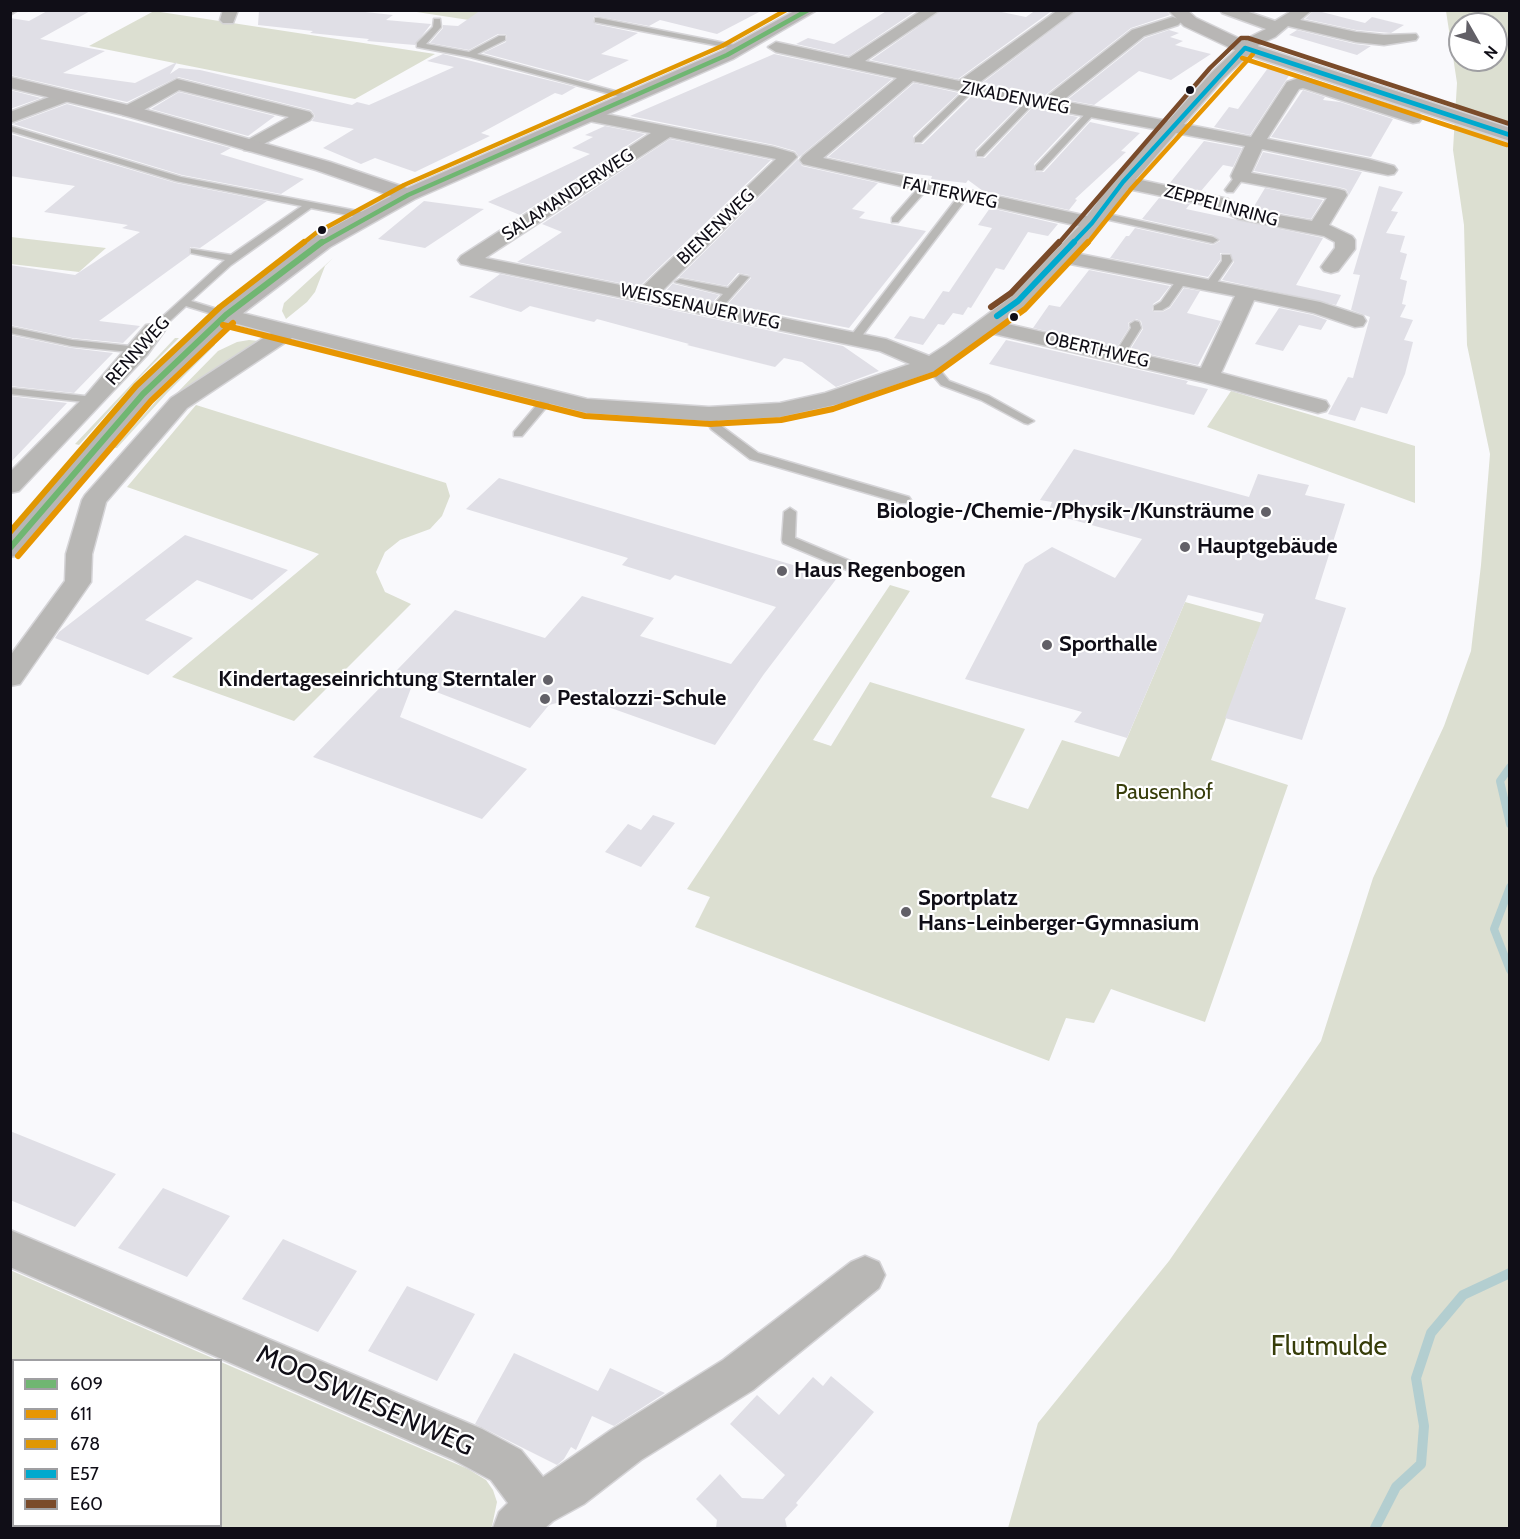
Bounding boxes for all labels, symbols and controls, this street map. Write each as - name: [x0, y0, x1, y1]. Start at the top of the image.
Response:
- north arrow: [1448, 12, 1508, 72]
- text: N: [1480, 42, 1502, 63]
- street label: ZIKADENWEG: [959, 77, 1071, 119]
- unlabelled marker: [1184, 84, 1196, 96]
- street label: SALAMANDERWEG: [498, 144, 638, 246]
- street label: FALTERWEG: [900, 172, 1000, 214]
- street label: ZEPPELINRING: [1162, 180, 1280, 232]
- street label: BIENENWEG: [673, 185, 759, 269]
- unlabelled marker: [316, 224, 328, 236]
- street label: WEISSENAUER WEG: [618, 280, 782, 334]
- unlabelled marker: [1008, 311, 1020, 323]
- street label: RENNWEG: [102, 312, 174, 390]
- street label: OBERTHWEG: [1043, 328, 1151, 372]
- place label: Biologie-/Chemie-/Physik-/Kunsträume: [876, 499, 1254, 525]
- marker: Biologie-/Chemie-/Physik-/Kunsträume: [1259, 505, 1273, 519]
- place label: Hauptgebäude: [1197, 534, 1338, 560]
- marker: Hauptgebäude: [1178, 540, 1192, 554]
- place label: Haus Regenbogen: [794, 558, 966, 584]
- marker: Haus Regenbogen: [775, 564, 789, 578]
- place label: Sporthalle: [1059, 632, 1157, 658]
- marker: Sporthalle: [1040, 638, 1054, 652]
- place label: Kindertageseinrichtung Sterntaler: [218, 667, 536, 693]
- marker: Kindertageseinrichtung Sterntaler: [541, 673, 555, 687]
- place label: Pestalozzi-Schule: [557, 686, 726, 712]
- marker: Pestalozzi-Schule: [538, 692, 552, 706]
- park label: Pausenhof: [1115, 780, 1213, 806]
- place label: Sportplatz Hans-Leinberger-Gymnasium: [918, 886, 1199, 938]
- marker: Sportplatz Hans-Leinberger-Gymnasium: [899, 905, 913, 919]
- park label: Flutmulde: [1271, 1331, 1387, 1363]
- street label: MOOSWIESENWEG: [251, 1338, 479, 1464]
- legend: [12, 1359, 222, 1527]
- text: 609: [70, 1373, 103, 1395]
- text: 611: [70, 1403, 92, 1425]
- text: 678: [70, 1433, 100, 1455]
- text: E57: [70, 1463, 99, 1485]
- text: E60: [70, 1493, 103, 1515]

